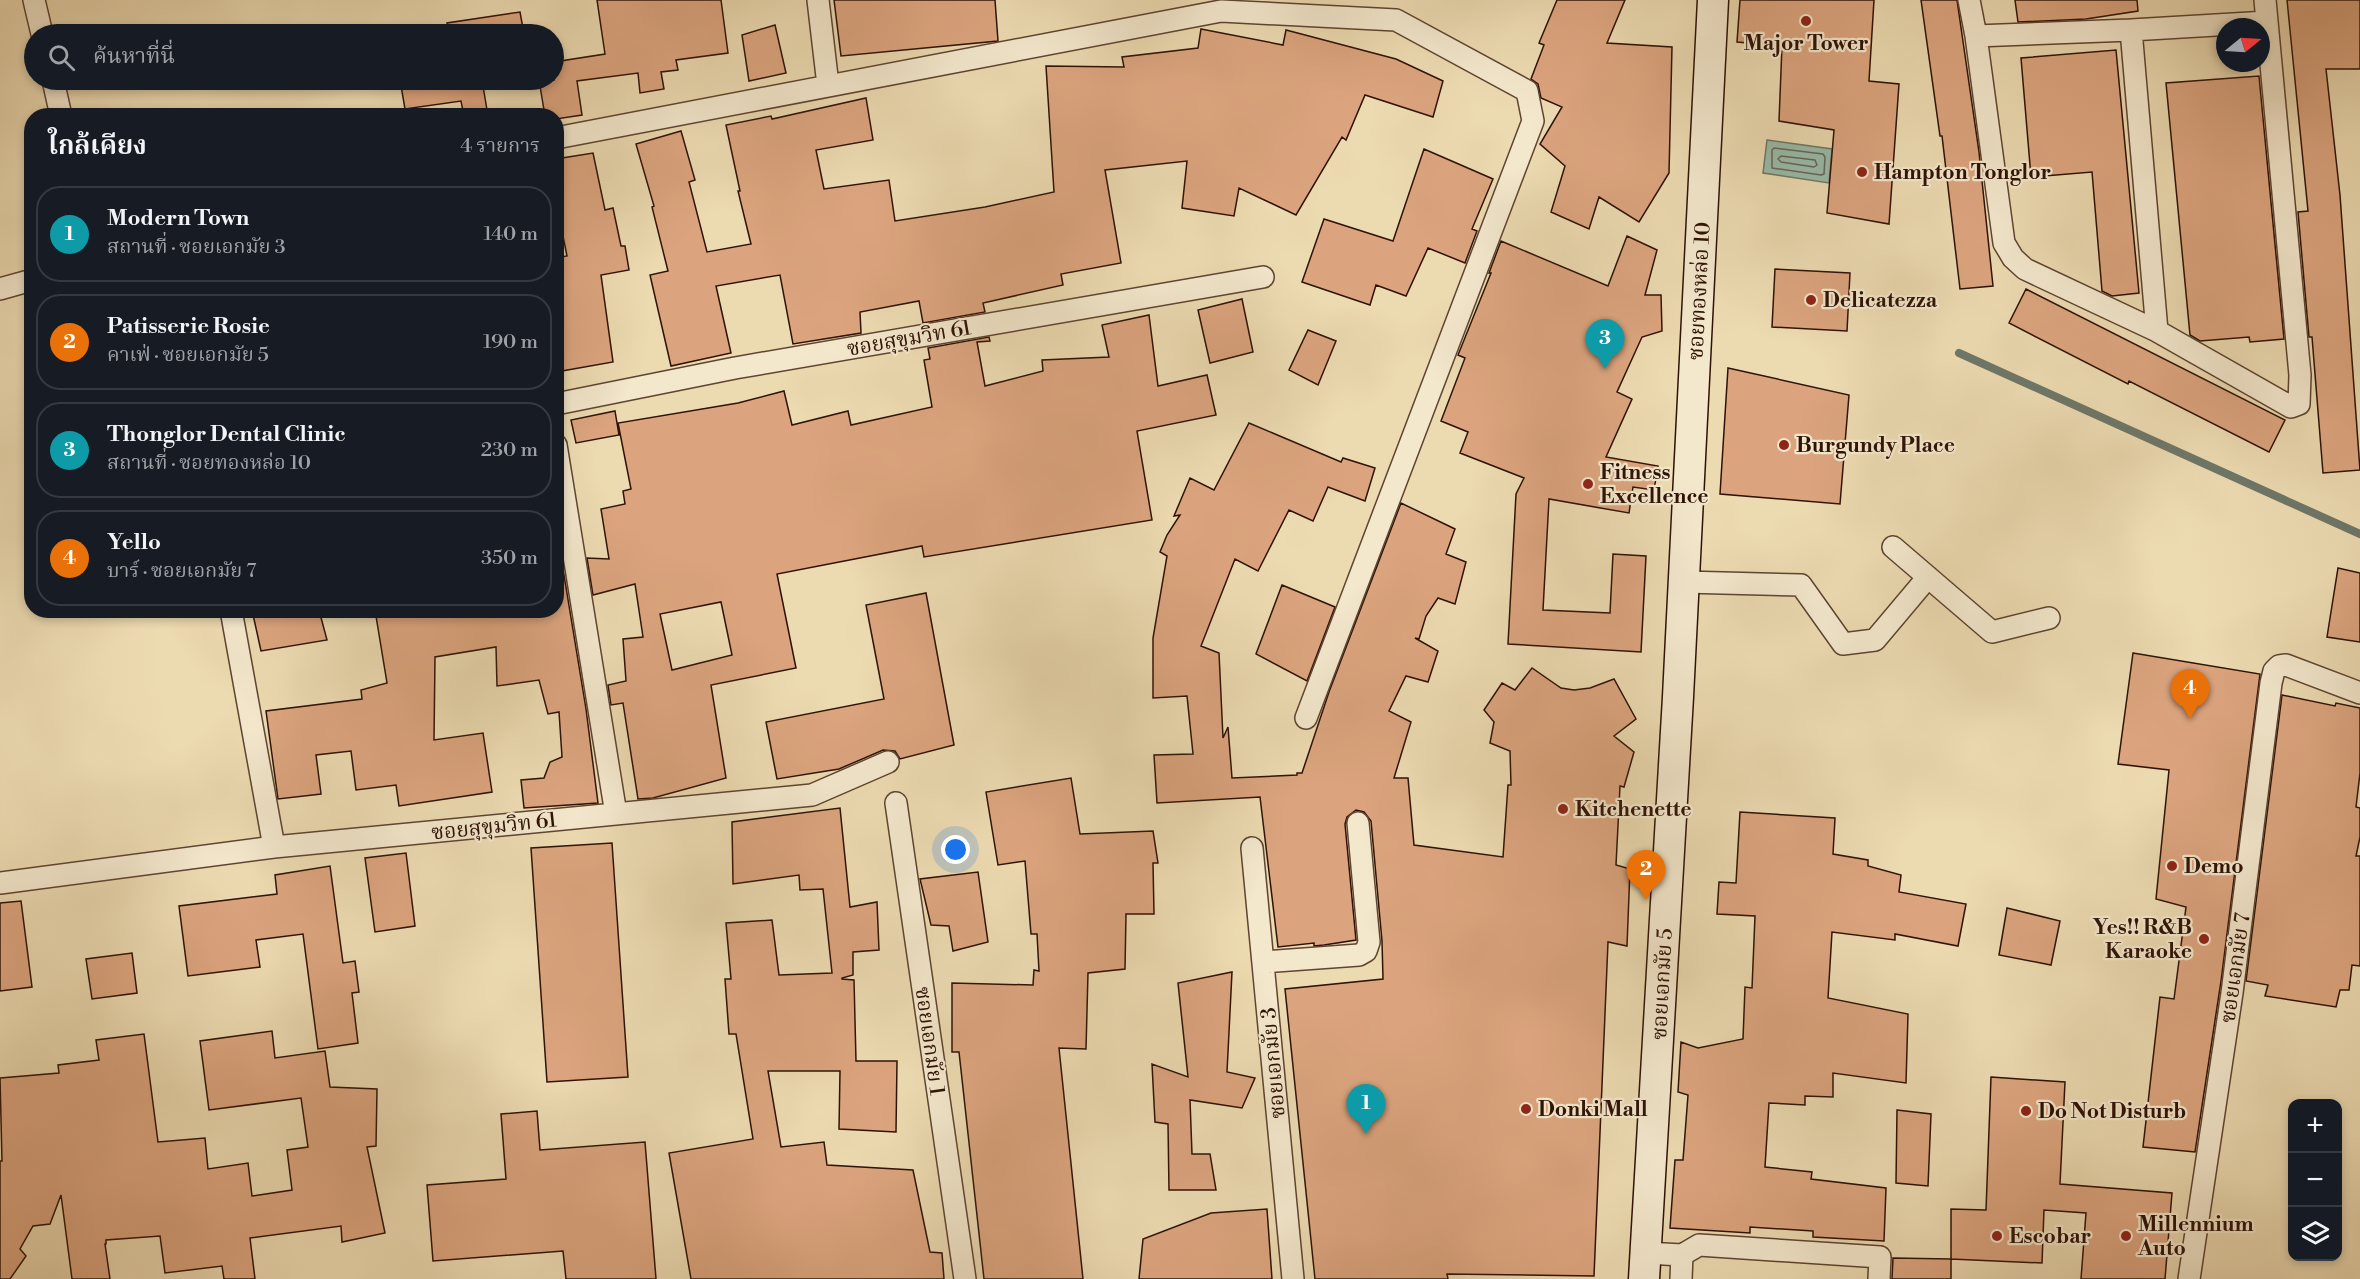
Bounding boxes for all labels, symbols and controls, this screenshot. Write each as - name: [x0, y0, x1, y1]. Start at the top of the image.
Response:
- marker: Major Tower: [1799, 14, 1813, 28]
- north arrow: [2216, 18, 2270, 72]
- search box: [24, 24, 564, 90]
- place label: Major Tower: [1743, 31, 1869, 57]
- icon: search: [45, 41, 78, 74]
- text: ค้นหาที่นี่: [93, 43, 175, 70]
- text: ใกล้เคียง: [48, 130, 147, 162]
- text: 4 รายการ: [460, 134, 540, 159]
- place label: Hampton Tonglor: [1874, 160, 2051, 186]
- marker: Hampton Tonglor: [1855, 165, 1869, 179]
- text: Modern Town: [107, 205, 249, 232]
- street label: ซอยทองหล่อ 10: [1683, 221, 1717, 361]
- text: 1: [65, 222, 74, 247]
- text: 140 m: [483, 222, 538, 247]
- text: สถานที่ · ซอยเอกมัย 3: [107, 235, 286, 260]
- place label: Delicatezza: [1823, 288, 1938, 314]
- marker: Delicatezza: [1804, 293, 1818, 307]
- text: Patisserie Rosie: [107, 313, 270, 340]
- street label: ซอยสุขุมวิท 61: [845, 315, 973, 363]
- pin: 3: [1586, 320, 1624, 369]
- text: 2: [63, 330, 76, 355]
- text: 190 m: [483, 330, 538, 355]
- text: คาเฟ่ · ซอยเอกมัย 5: [107, 343, 269, 368]
- text: Thonglor Dental Clinic: [107, 421, 346, 448]
- place label: Burgundy Place: [1796, 433, 1955, 459]
- text: 3: [63, 438, 76, 463]
- text: 230 m: [481, 438, 538, 463]
- marker: Burgundy Place: [1777, 438, 1791, 452]
- text: สถานที่ · ซอยทองหล่อ 10: [107, 451, 311, 476]
- place label: Fitness Excellence: [1600, 460, 1709, 510]
- marker: Fitness Excellence: [1581, 477, 1595, 491]
- text: Yello: [107, 529, 161, 556]
- text: 4: [63, 546, 76, 571]
- text: 350 m: [481, 546, 538, 571]
- text: บาร์ · ซอยเอกมัย 7: [107, 559, 256, 584]
- pin: 4: [2170, 670, 2210, 719]
- place label: Kitchenette: [1575, 797, 1692, 823]
- marker: Kitchenette: [1556, 802, 1570, 816]
- street label: ซอยสุขุมวิท 61: [430, 807, 558, 847]
- your location: [941, 835, 970, 864]
- pin: 2: [1626, 850, 1666, 900]
- place label: Demo: [2184, 854, 2244, 880]
- marker: Demo: [2165, 859, 2179, 873]
- street label: ซอยเอกมัย 7: [2215, 911, 2257, 1025]
- place label: Yes!! R&B Karaoke: [2093, 915, 2192, 965]
- street label: ซอยเอกมัย 5: [1647, 928, 1679, 1041]
- marker: Yes!! R&B Karaoke: [2197, 932, 2211, 946]
- street label: ซอยเอกมัย 1: [909, 985, 949, 1097]
- street label: ซอยเอกมัย 3: [1256, 1006, 1292, 1120]
- pin: 1: [1346, 1084, 1386, 1134]
- place label: Donki Mall: [1538, 1097, 1648, 1123]
- place label: Do Not Disturb: [2038, 1099, 2186, 1125]
- map controls: [2288, 1099, 2342, 1261]
- button: +: [2288, 1099, 2342, 1153]
- marker: Donki Mall: [1519, 1102, 1533, 1116]
- marker: Do Not Disturb: [2019, 1104, 2033, 1118]
- button: −: [2288, 1153, 2342, 1207]
- button: layers: [2288, 1207, 2342, 1261]
- place label: Millennium Auto: [2137, 1212, 2254, 1262]
- place label: Escobar: [2009, 1224, 2091, 1250]
- marker: Escobar: [1990, 1229, 2004, 1243]
- marker: Millennium Auto: [2119, 1229, 2133, 1243]

